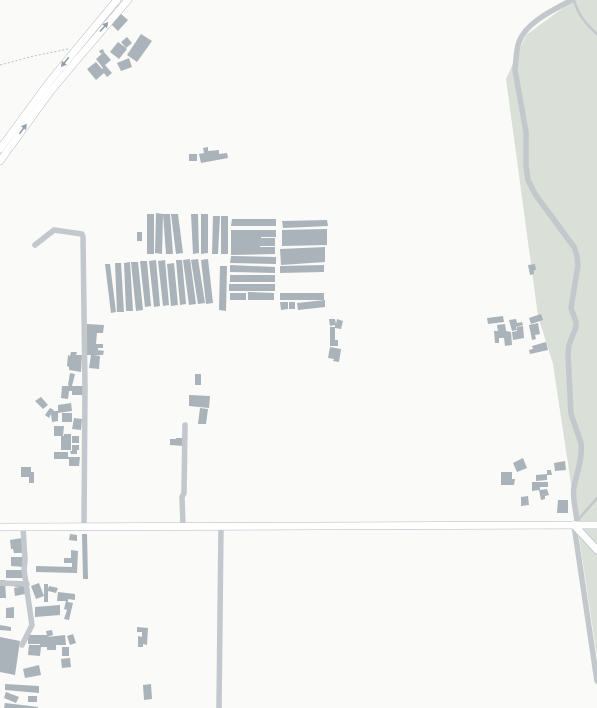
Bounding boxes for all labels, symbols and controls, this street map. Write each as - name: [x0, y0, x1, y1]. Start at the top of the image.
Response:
- one-way arrow: [99, 23, 108, 32]
- one-way arrow: [61, 57, 70, 68]
- one-way arrow: [19, 124, 27, 135]

